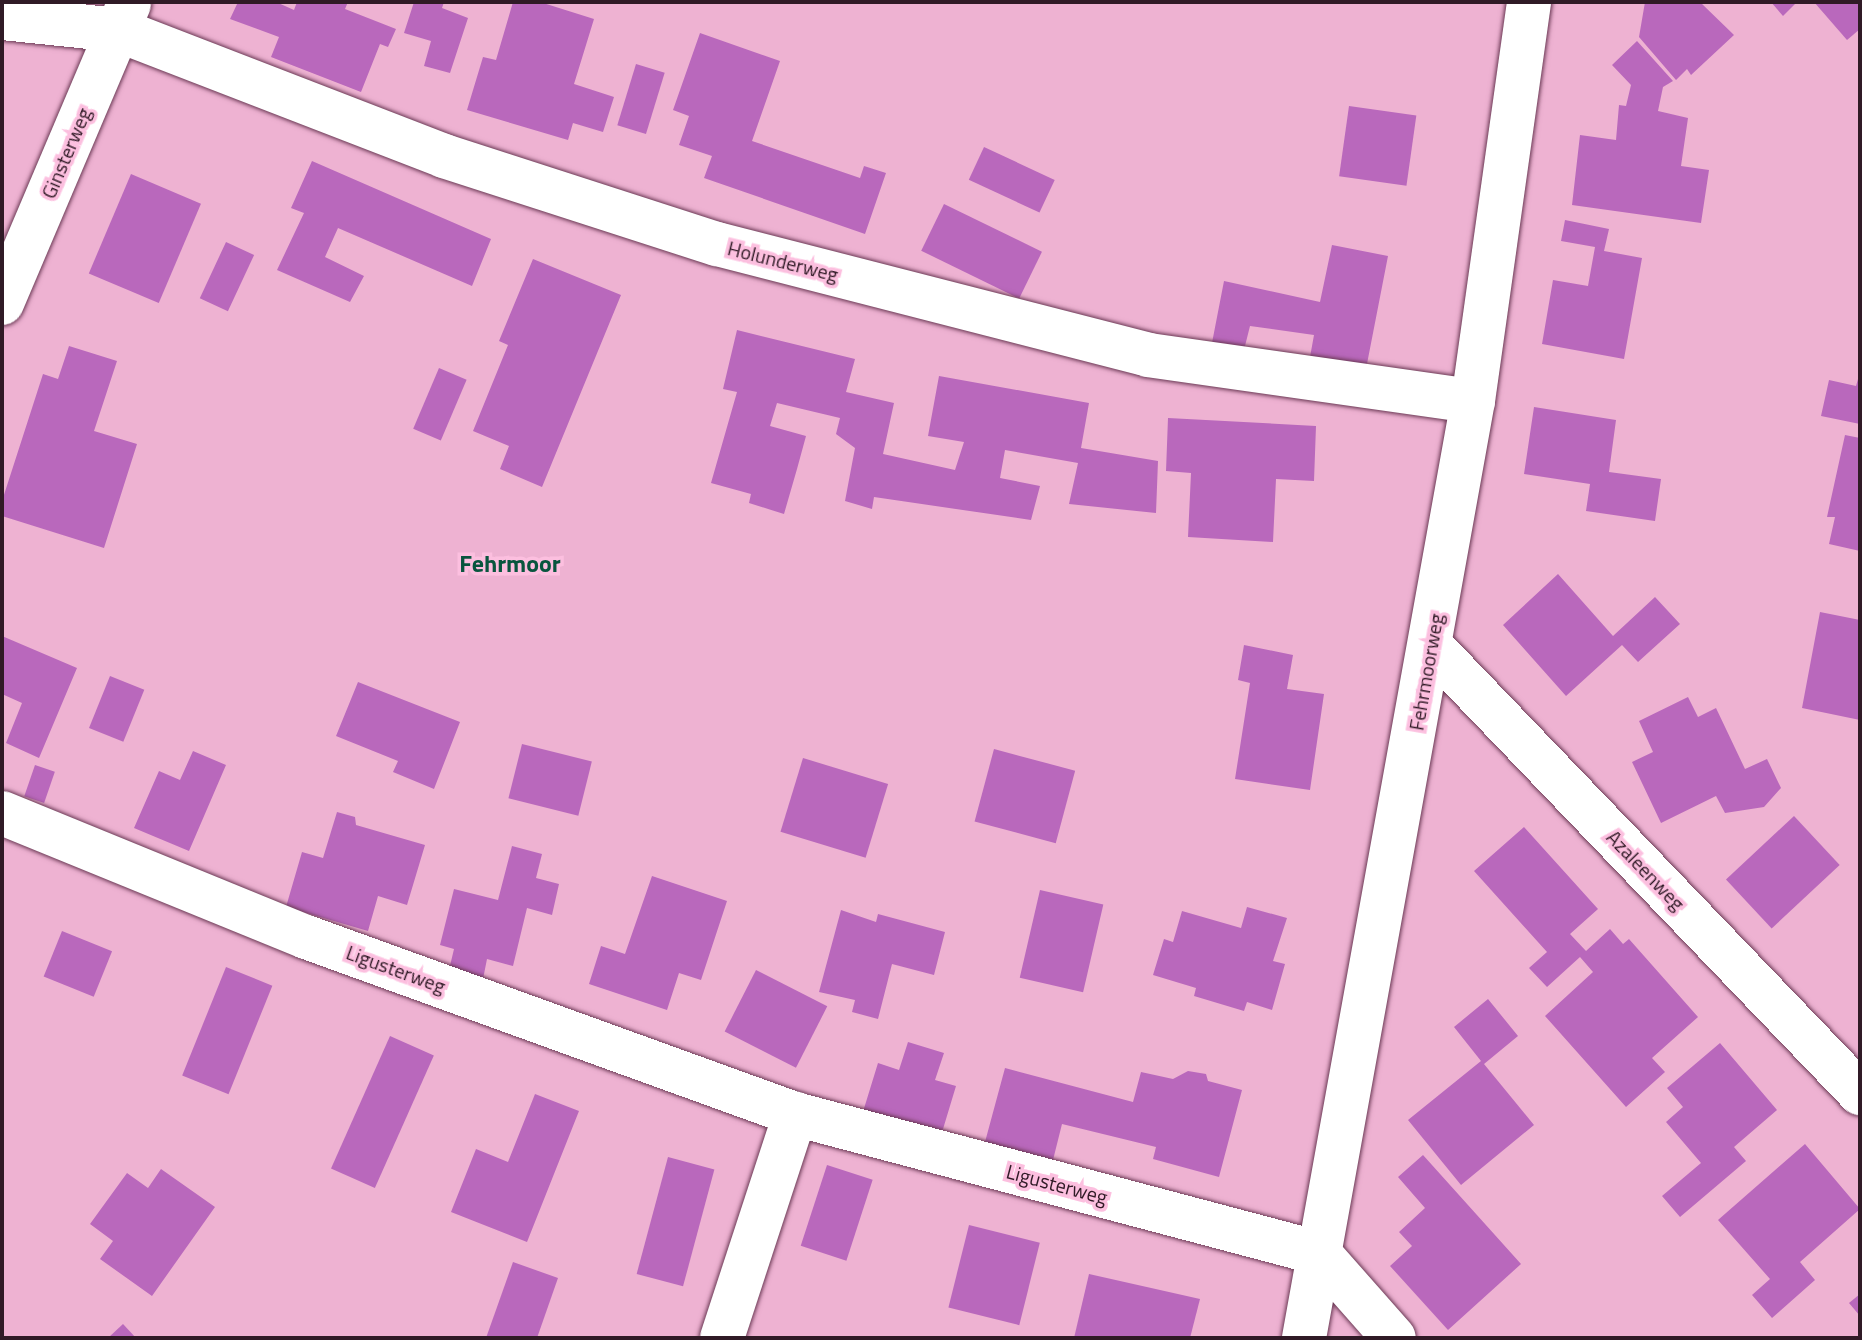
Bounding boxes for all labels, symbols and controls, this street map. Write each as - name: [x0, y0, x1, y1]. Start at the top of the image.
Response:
- street label: Ginsterweg: [36, 104, 96, 202]
- street label: Holunderweg: [725, 236, 841, 286]
- district label: Fehrmoor: [459, 550, 561, 578]
- street label: Fehrmoorweg: [1404, 612, 1448, 732]
- street label: Azaleenweg: [1602, 825, 1690, 915]
- street label: Ligusterweg: [343, 940, 449, 998]
- street label: Ligusterweg: [1004, 1159, 1110, 1209]

